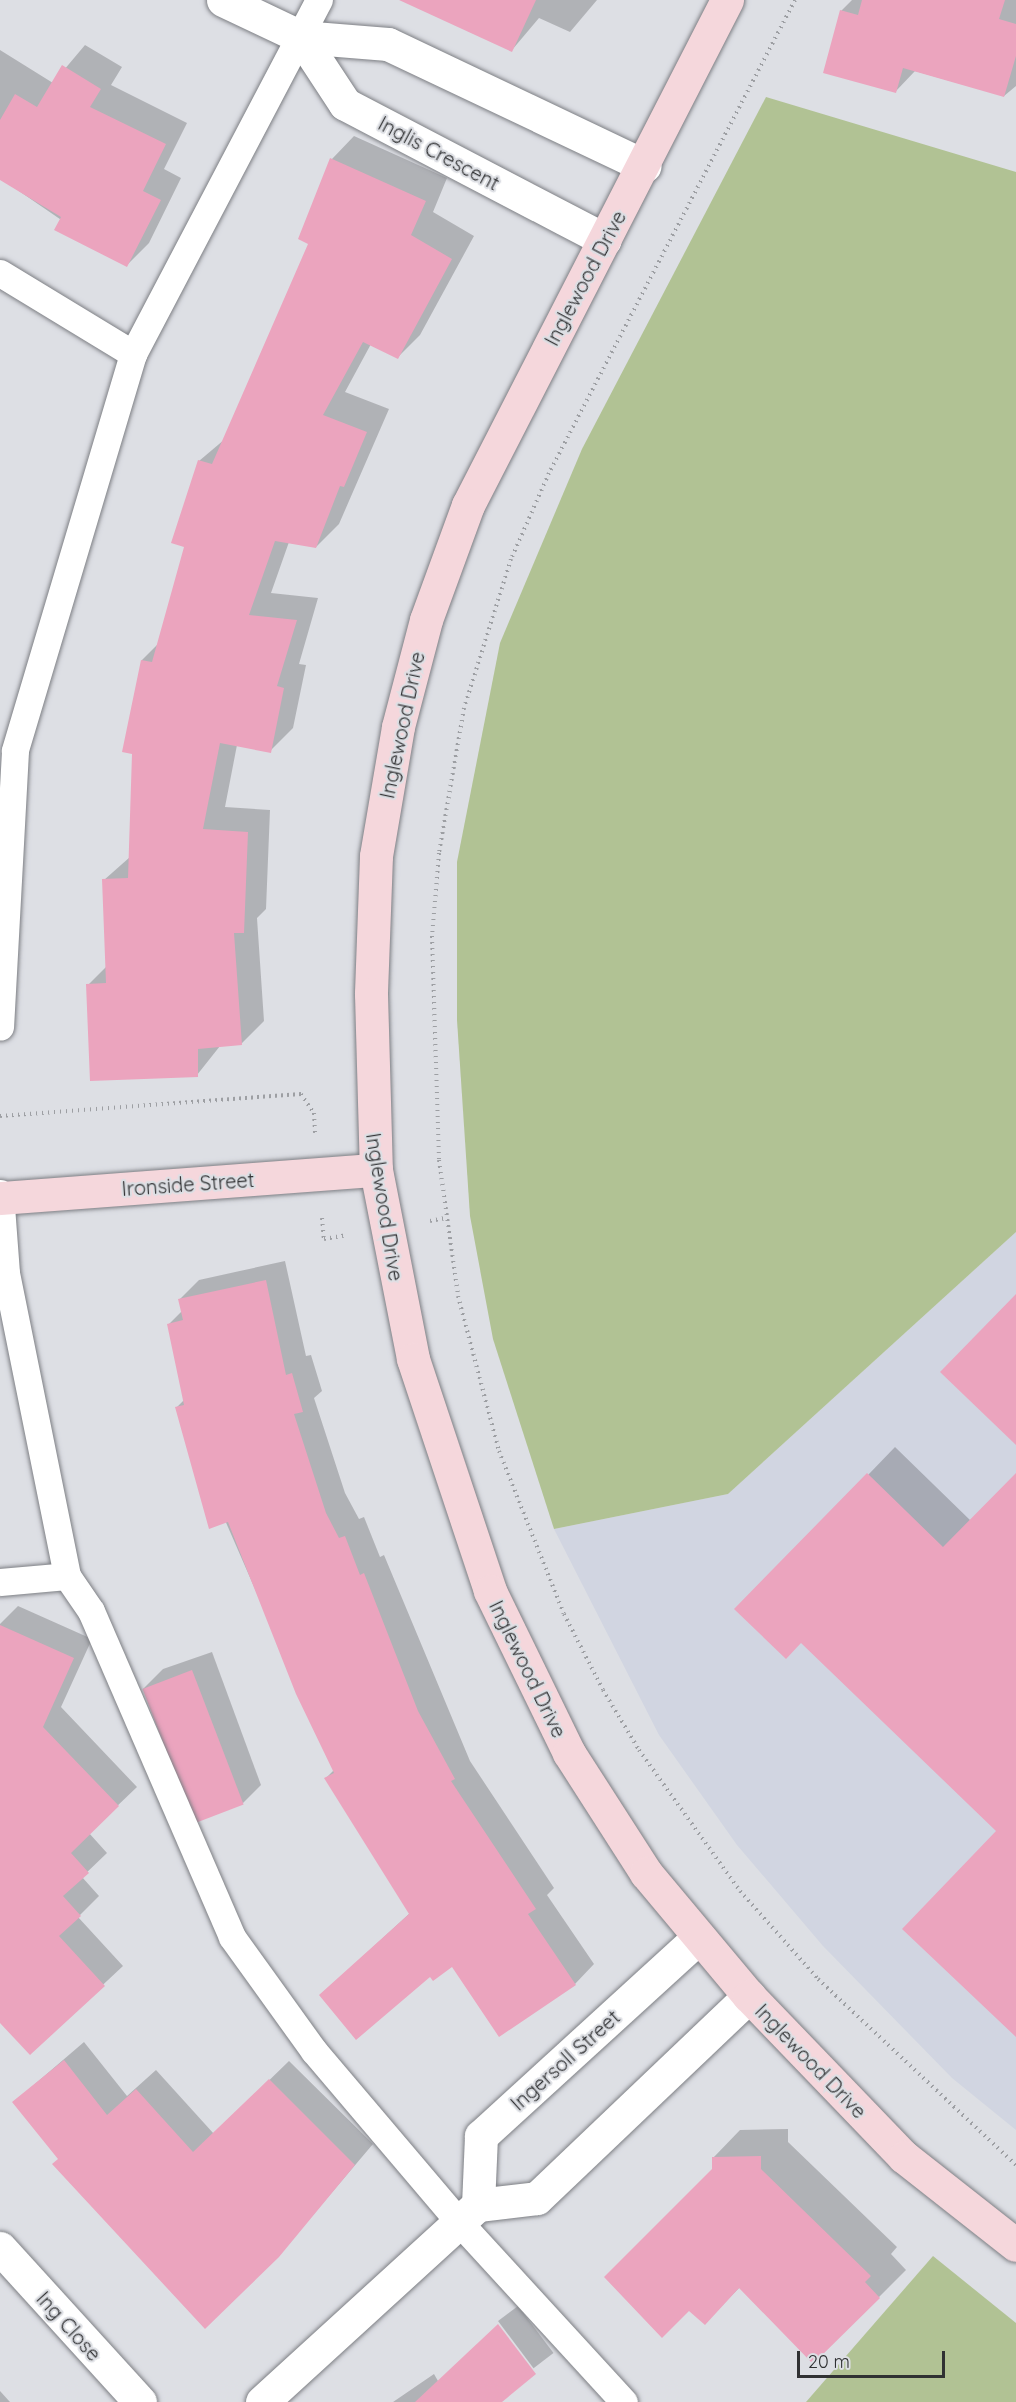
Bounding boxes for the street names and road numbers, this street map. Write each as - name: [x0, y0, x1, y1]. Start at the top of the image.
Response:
- street label: Inglis Crescent: [374, 111, 504, 195]
- street label: Inglewood Drive: [539, 206, 631, 350]
- street label: Inglewood Drive: [375, 649, 429, 801]
- street label: Inglewood Drive: [361, 1131, 409, 1283]
- street label: Ironside Street: [121, 1167, 255, 1201]
- street label: Inglewood Drive: [484, 1596, 572, 1742]
- street label: Inglewood Drive: [750, 1999, 872, 2123]
- street label: Ingersoll Street: [506, 2005, 624, 2115]
- street label: Ing Close: [32, 2286, 106, 2366]

